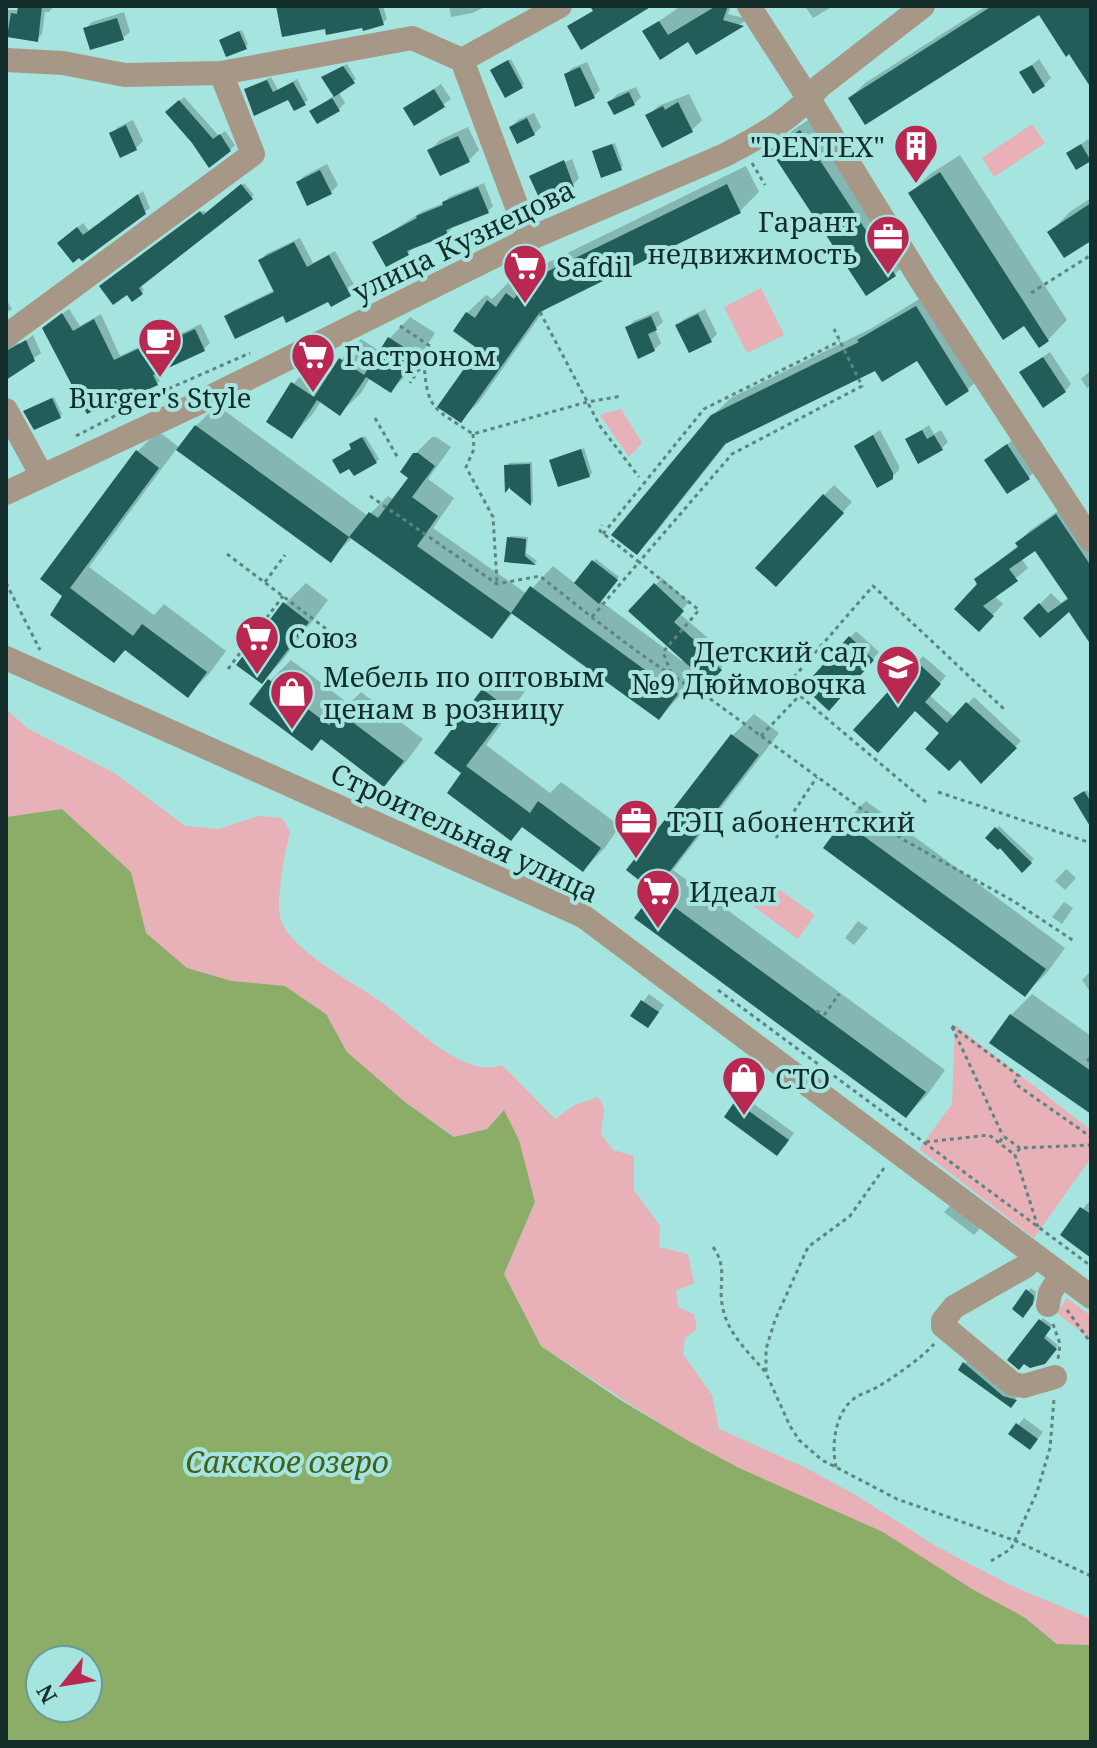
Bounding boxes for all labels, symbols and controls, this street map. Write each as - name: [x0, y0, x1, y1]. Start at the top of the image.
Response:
- building icon: "DENTEX": [892, 122, 940, 185]
- place label: "DENTEX": [750, 127, 885, 165]
- street label: улица Кузнецова: [346, 170, 580, 310]
- place label: Гарант недвижимость: [647, 202, 857, 272]
- office icon: Гарант недвижимость: [864, 213, 912, 276]
- supermarket icon: Safdil: [501, 242, 549, 305]
- place label: Safdil: [556, 247, 632, 285]
- cafe icon: Burger's Style: [136, 316, 184, 379]
- supermarket icon: Гастроном: [289, 331, 337, 394]
- place label: Гастроном: [344, 336, 496, 374]
- place label: Burger's Style: [68, 378, 252, 416]
- supermarket icon: Союз: [233, 613, 281, 676]
- place label: Союз: [288, 618, 358, 656]
- place label: Детский сад №9 Дюймовочка: [631, 632, 867, 702]
- school or university icon: Детский сад №9 Дюймовочка: [874, 643, 922, 706]
- place label: Мебель по оптовым ценам в розницу: [323, 657, 605, 727]
- shop icon: Мебель по оптовым ценам в розницу: [268, 668, 316, 731]
- street label: Строительная улица: [325, 753, 605, 911]
- office icon: ТЭЦ абонентский: [612, 797, 660, 860]
- place label: ТЭЦ абонентский: [667, 802, 915, 840]
- supermarket icon: Идеал: [634, 867, 682, 930]
- place label: Идеал: [689, 872, 777, 910]
- shop icon: СТО: [720, 1054, 768, 1117]
- place label: СТО: [775, 1059, 830, 1097]
- water label: Сакское озеро: [185, 1441, 389, 1482]
- north arrow: [24, 1644, 104, 1724]
- text: N: [28, 1679, 63, 1710]

